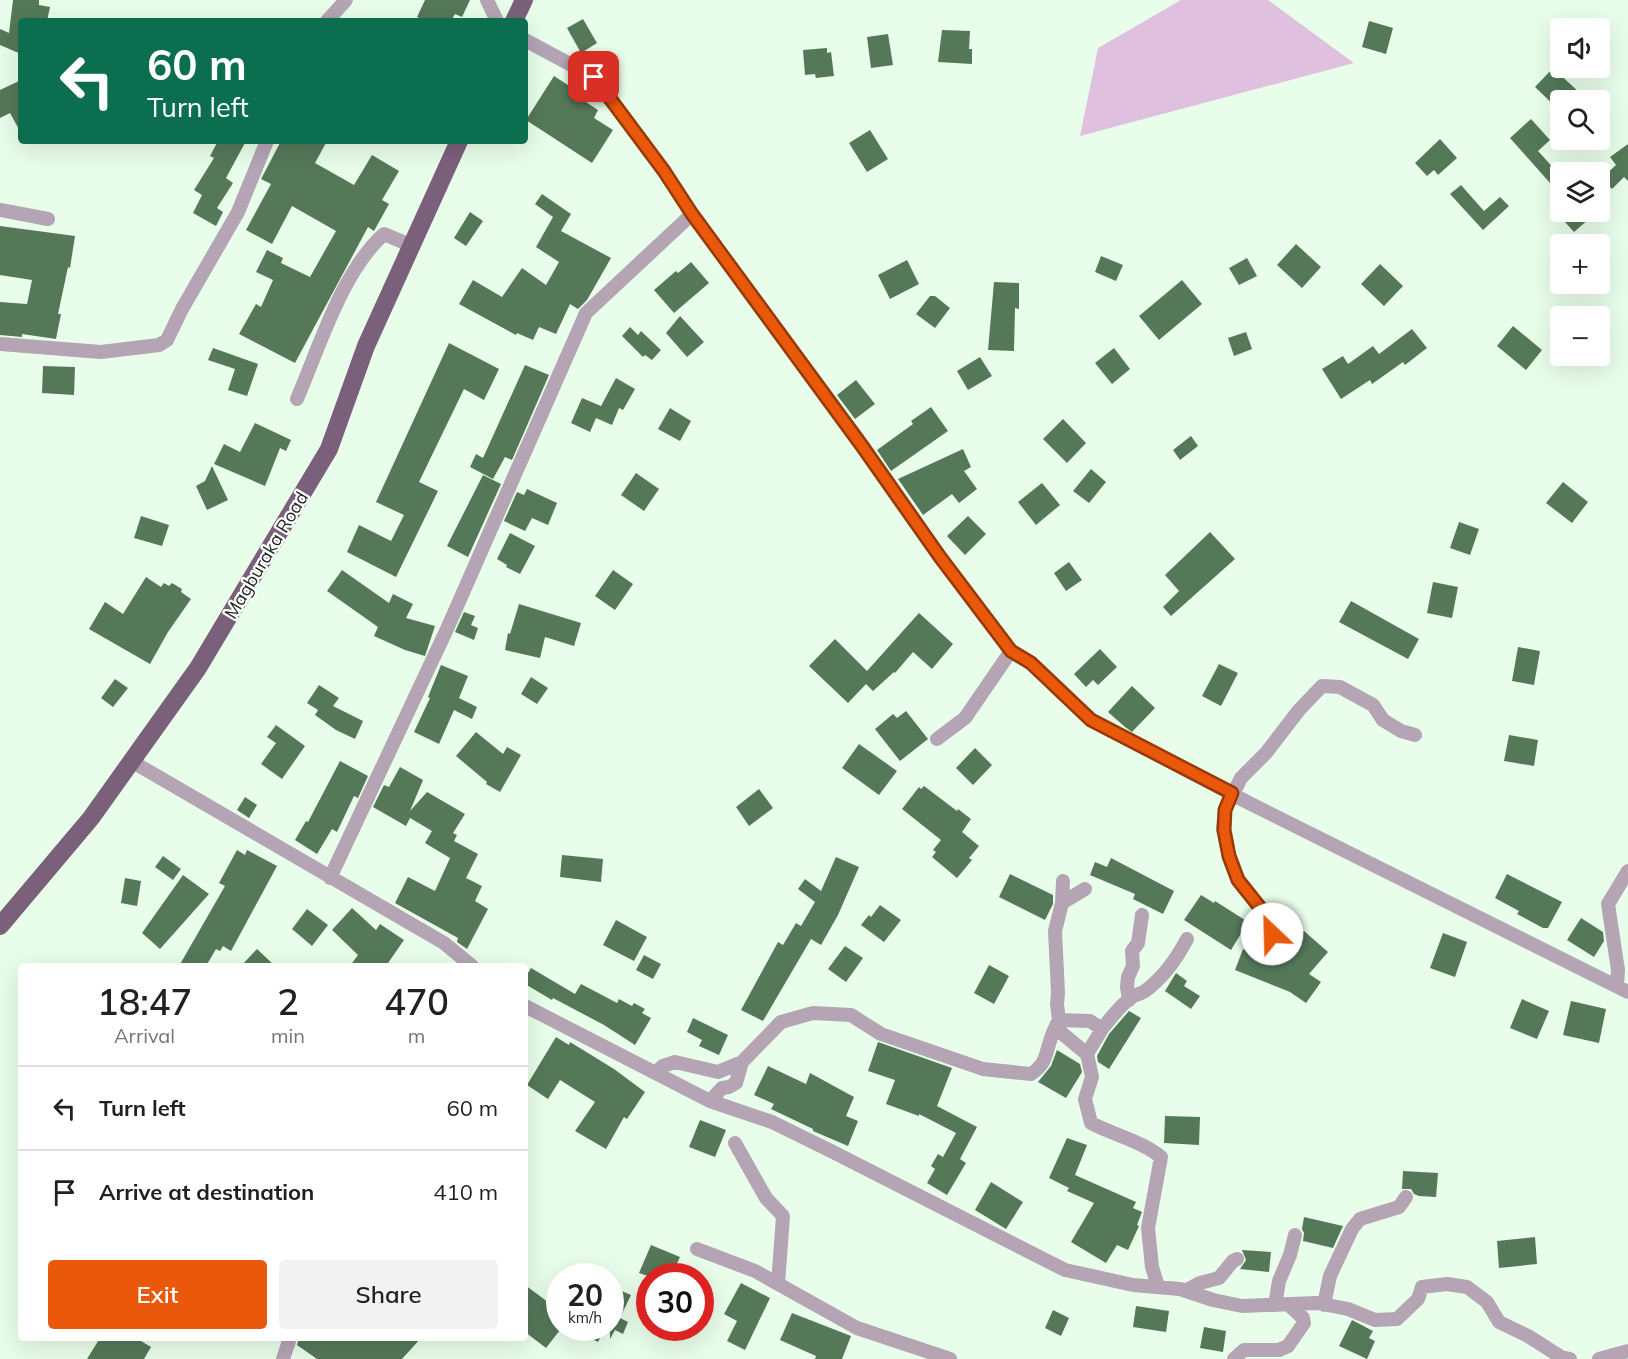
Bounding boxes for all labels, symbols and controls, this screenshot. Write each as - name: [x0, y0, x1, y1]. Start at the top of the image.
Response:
- map controls: [1550, 18, 1610, 366]
- button: sound: [1550, 18, 1610, 78]
- text: 60 m: [147, 38, 247, 91]
- icon: left: [48, 42, 126, 120]
- pin: [568, 51, 619, 102]
- icon: arrive: [577, 60, 610, 93]
- text: Turn left: [147, 90, 249, 124]
- button: search: [1550, 90, 1610, 150]
- button: layers: [1550, 162, 1610, 222]
- button: +: [1550, 234, 1610, 294]
- button: −: [1550, 306, 1610, 366]
- street label: Magburaka Road: [219, 487, 313, 623]
- position arrow: [1240, 902, 1304, 966]
- text: 18:47: [97, 979, 192, 1024]
- text: 2: [277, 979, 299, 1024]
- text: 470: [384, 979, 449, 1024]
- text: Arrival: [114, 1023, 175, 1048]
- text: min: [271, 1023, 305, 1048]
- text: m: [408, 1023, 425, 1048]
- icon: left: [48, 1092, 81, 1125]
- text: Turn left: [99, 1094, 186, 1122]
- text: 60 m: [447, 1094, 498, 1122]
- icon: arrive: [48, 1176, 81, 1209]
- text: Arrive at destination: [99, 1178, 314, 1206]
- text: 410 m: [433, 1178, 498, 1206]
- button: Exit: [48, 1260, 267, 1329]
- button: Share: [279, 1260, 498, 1329]
- speed limit sign: 30: [636, 1263, 714, 1341]
- text: 20: [567, 1276, 603, 1314]
- text: km/h: [568, 1308, 602, 1327]

